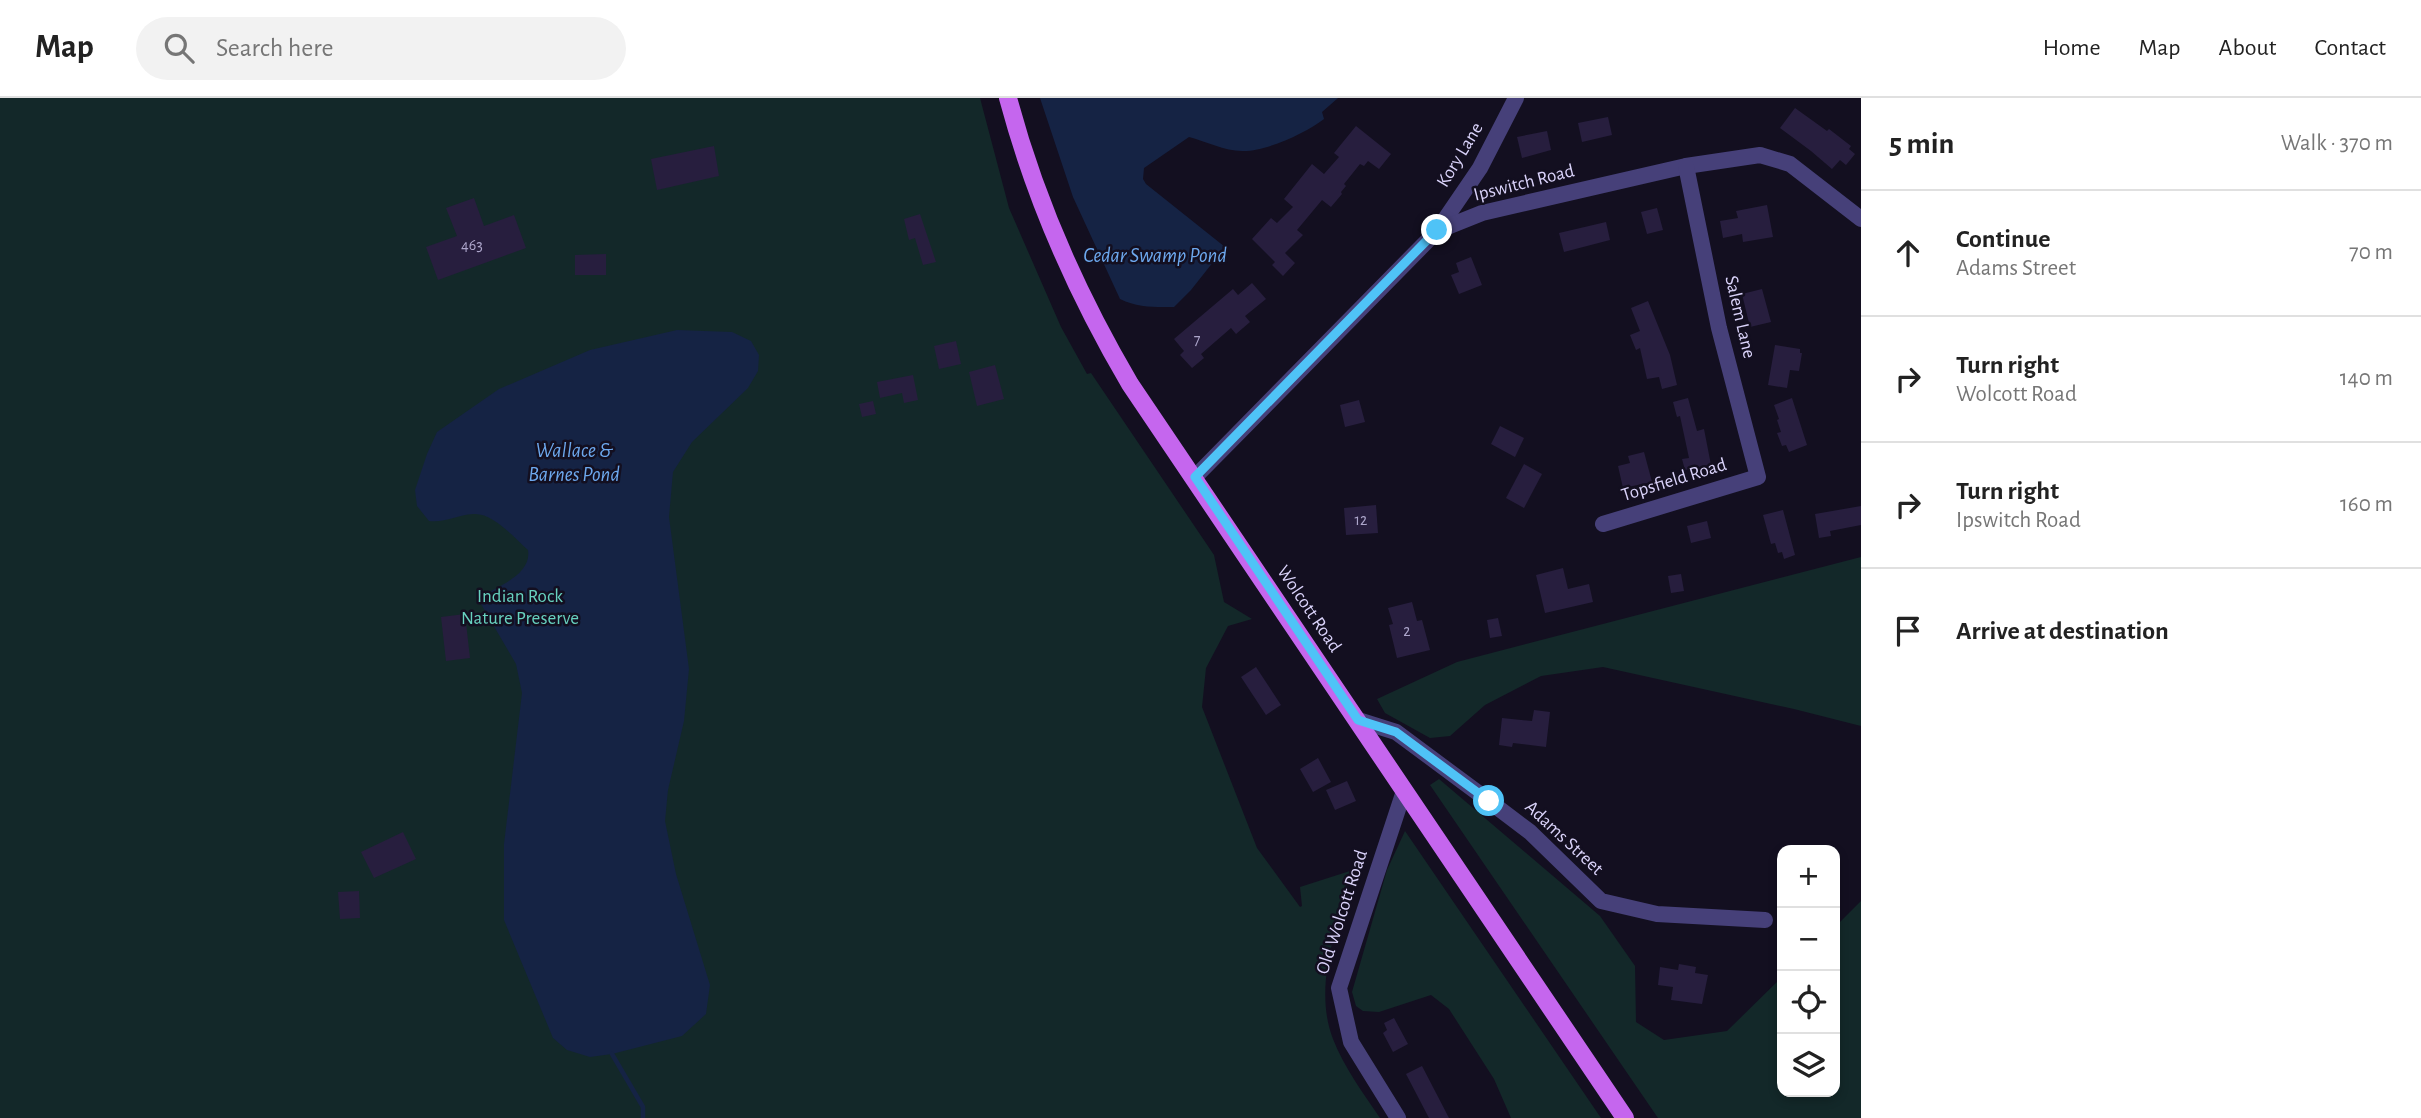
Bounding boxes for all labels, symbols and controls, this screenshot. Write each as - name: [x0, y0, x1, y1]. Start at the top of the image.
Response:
- search box: [136, 17, 626, 80]
- icon: search: [160, 29, 198, 67]
- text: Map: [35, 31, 94, 64]
- text: Search here: [216, 35, 334, 61]
- text: Home: [2043, 36, 2101, 60]
- text: Map: [2139, 36, 2181, 60]
- text: About: [2219, 36, 2276, 60]
- text: Contact: [2314, 36, 2386, 60]
- street label: Kory Lane: [1433, 119, 1487, 191]
- text: 5 min: [1889, 129, 1954, 159]
- text: Walk · 370 m: [2281, 132, 2393, 155]
- street label: Ipswitch Road: [1472, 161, 1576, 205]
- route end: [1421, 214, 1452, 245]
- text: Continue: [1956, 226, 2051, 252]
- icon: ahead: [1889, 234, 1927, 272]
- house number: 463: [461, 237, 483, 253]
- text: 70 m: [2349, 241, 2393, 264]
- water label: Cedar Swamp Pond: [1083, 245, 1227, 267]
- text: Adams Street: [1956, 257, 2076, 280]
- street label: Salem Lane: [1721, 274, 1759, 360]
- house number: 7: [1194, 332, 1201, 348]
- text: Turn right: [1956, 352, 2059, 378]
- icon: right: [1889, 360, 1927, 398]
- text: 140 m: [2340, 367, 2393, 390]
- text: Wolcott Road: [1956, 383, 2077, 406]
- water label: Wallace & Barnes Pond: [528, 440, 620, 485]
- street label: Topsfield Road: [1619, 455, 1729, 505]
- text: Turn right: [1956, 478, 2059, 504]
- icon: right: [1889, 486, 1927, 524]
- text: 160 m: [2340, 493, 2393, 516]
- text: Ipswitch Road: [1956, 509, 2081, 532]
- house number: 12: [1355, 512, 1367, 528]
- street label: Wolcott Road: [1273, 562, 1345, 656]
- park label: Indian Rock Nature Preserve: [461, 587, 579, 628]
- icon: arrive: [1889, 612, 1927, 650]
- text: Arrive at destination: [1956, 618, 2169, 644]
- house number: 2: [1403, 623, 1411, 639]
- route start: [1473, 785, 1504, 816]
- street label: Adams Street: [1521, 797, 1607, 879]
- map controls: [1777, 845, 1840, 1097]
- button: +: [1777, 845, 1840, 908]
- street label: Old Wolcott Road: [1313, 847, 1371, 977]
- button: −: [1777, 908, 1840, 971]
- button: locate: [1777, 971, 1840, 1034]
- button: layers: [1777, 1034, 1840, 1097]

